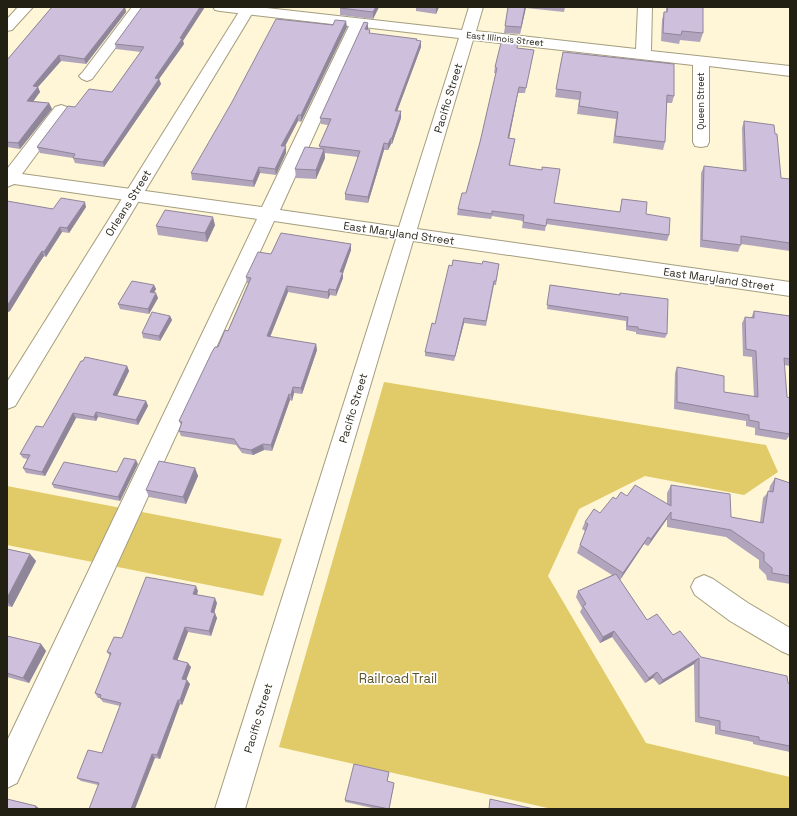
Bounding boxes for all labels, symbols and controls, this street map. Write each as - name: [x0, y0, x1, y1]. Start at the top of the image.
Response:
- street label: East Illinois Street: [466, 29, 544, 49]
- street label: Pacific Street: [431, 61, 465, 135]
- street label: Queen Street: [695, 72, 707, 130]
- street label: Orleans Street: [102, 167, 154, 239]
- street label: East Maryland Street: [343, 218, 455, 248]
- street label: East Maryland Street: [663, 264, 775, 294]
- street label: Pacific Street: [336, 371, 370, 445]
- park label: Railroad Trail: [359, 670, 437, 687]
- street label: Pacific Street: [241, 681, 275, 755]

